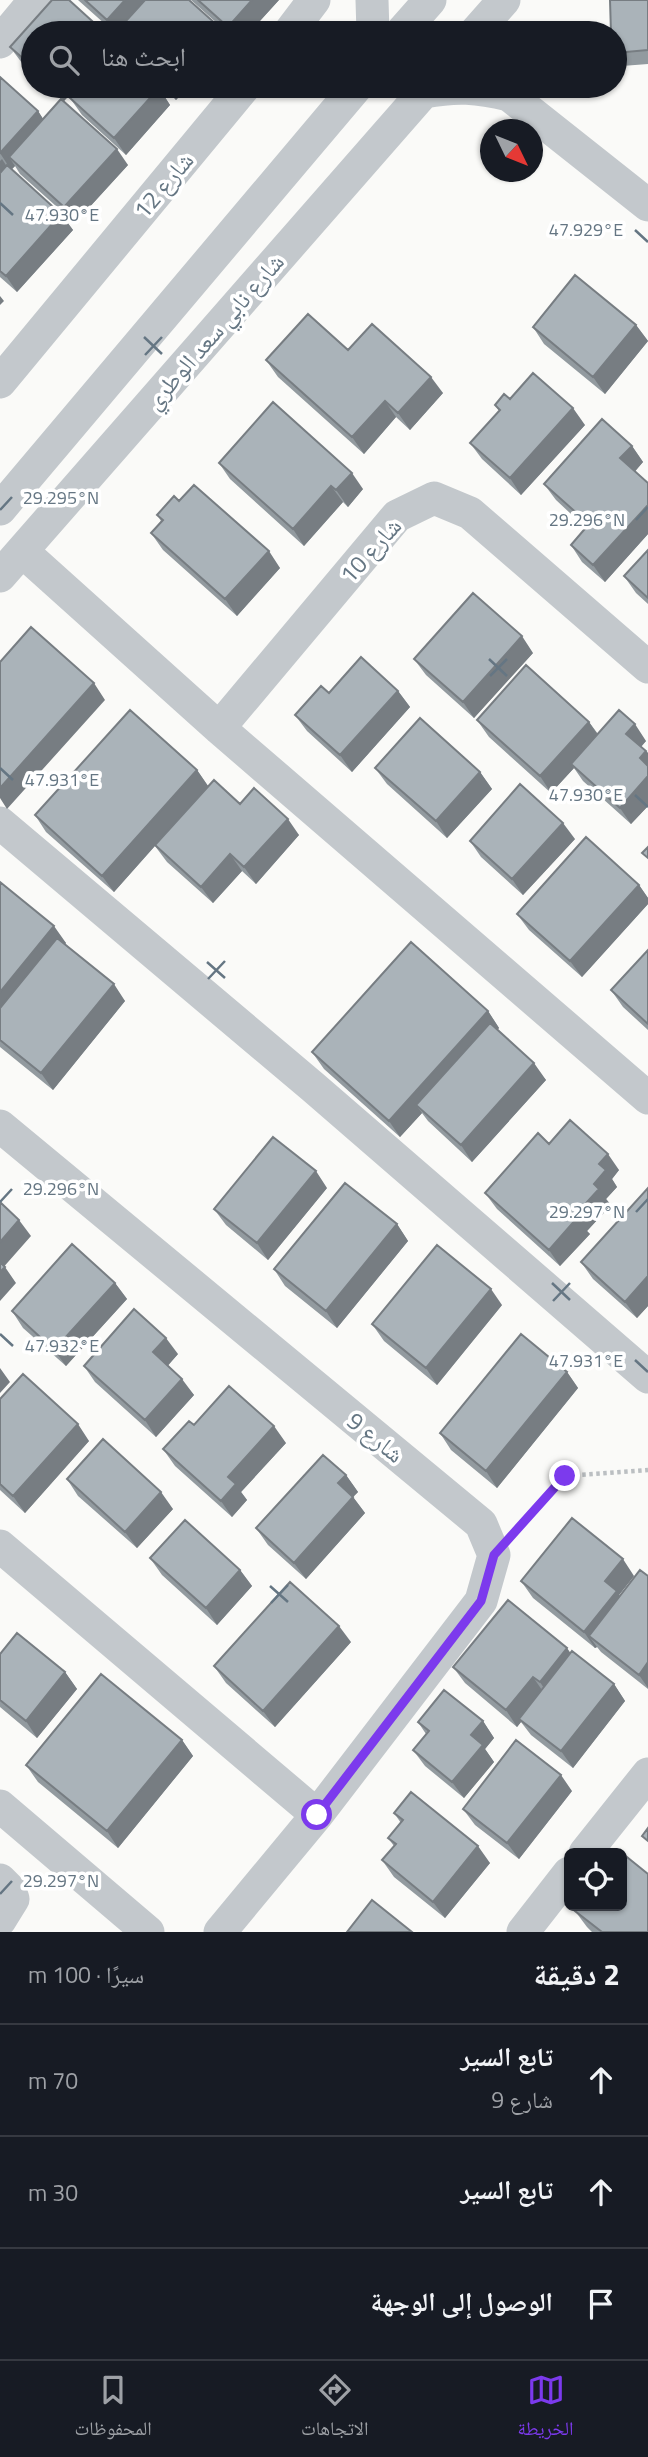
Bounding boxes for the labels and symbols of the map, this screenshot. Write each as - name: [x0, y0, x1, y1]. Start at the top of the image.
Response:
- north arrow: [480, 119, 543, 182]
- street label: شارع 12: [124, 144, 202, 226]
- text: 47.930°E: [25, 201, 99, 228]
- text: 47.929°E: [549, 216, 623, 243]
- street label: شارع نابي سعد الوطري: [136, 245, 294, 418]
- text: 29.295°N: [23, 484, 99, 511]
- text: 29.296°N: [549, 506, 625, 533]
- street label: شارع 10: [331, 509, 409, 591]
- text: 47.931°E: [25, 766, 99, 793]
- text: 47.930°E: [549, 781, 623, 808]
- text: 29.296°N: [23, 1175, 99, 1202]
- text: 29.297°N: [549, 1198, 625, 1225]
- text: 47.932°E: [25, 1332, 99, 1359]
- text: 47.931°E: [549, 1347, 623, 1374]
- street label: شارع 9: [340, 1403, 412, 1471]
- route end: [549, 1460, 580, 1491]
- route start: [301, 1799, 332, 1830]
- text: 29.297°N: [23, 1867, 99, 1894]

